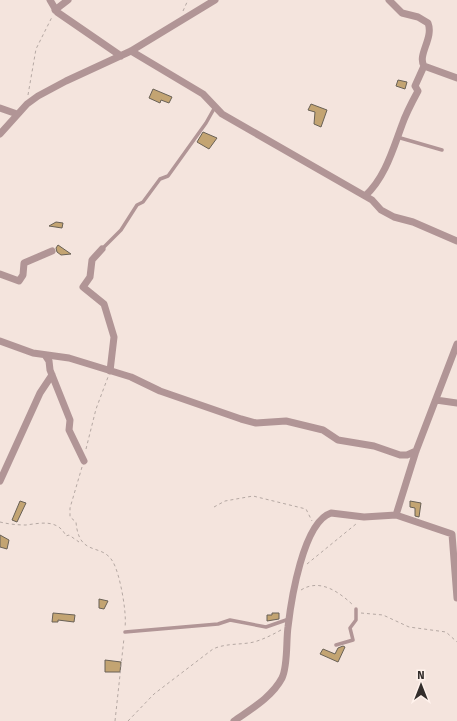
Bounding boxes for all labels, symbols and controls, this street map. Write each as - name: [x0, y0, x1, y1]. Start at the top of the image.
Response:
- north arrow: [401, 665, 441, 705]
- text: N: [417, 669, 425, 682]

